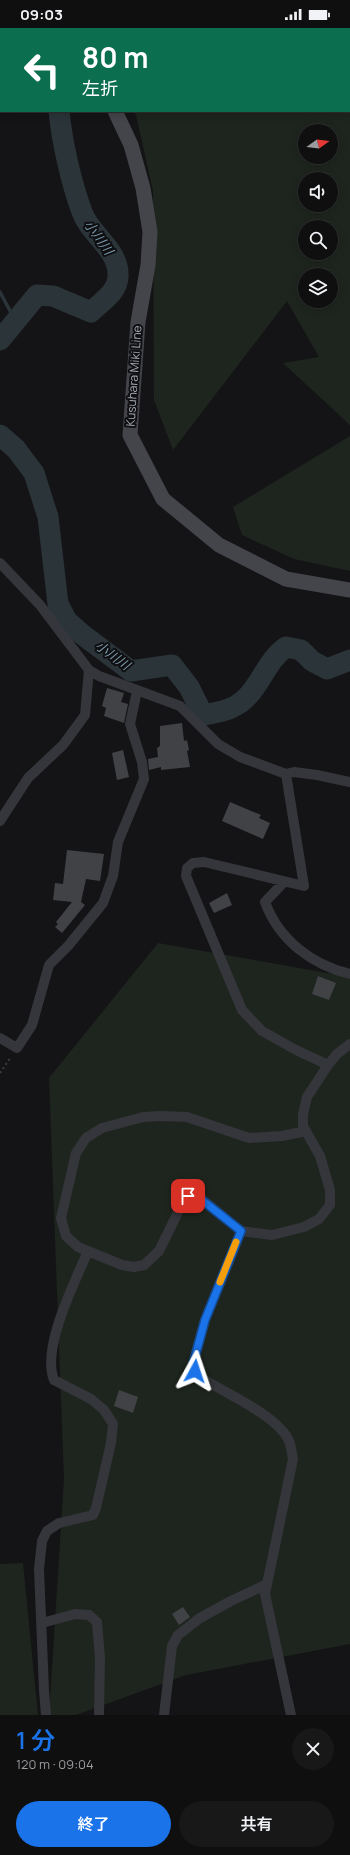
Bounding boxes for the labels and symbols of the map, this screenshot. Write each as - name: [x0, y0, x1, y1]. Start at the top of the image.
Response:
- north arrow: [298, 124, 338, 164]
- water label: 小川川: [80, 216, 119, 260]
- street label: Kusuhara Miki Line: [121, 325, 146, 427]
- water label: 小川川: [92, 636, 136, 675]
- pin: [171, 1179, 205, 1213]
- position arrow: [174, 1350, 216, 1392]

